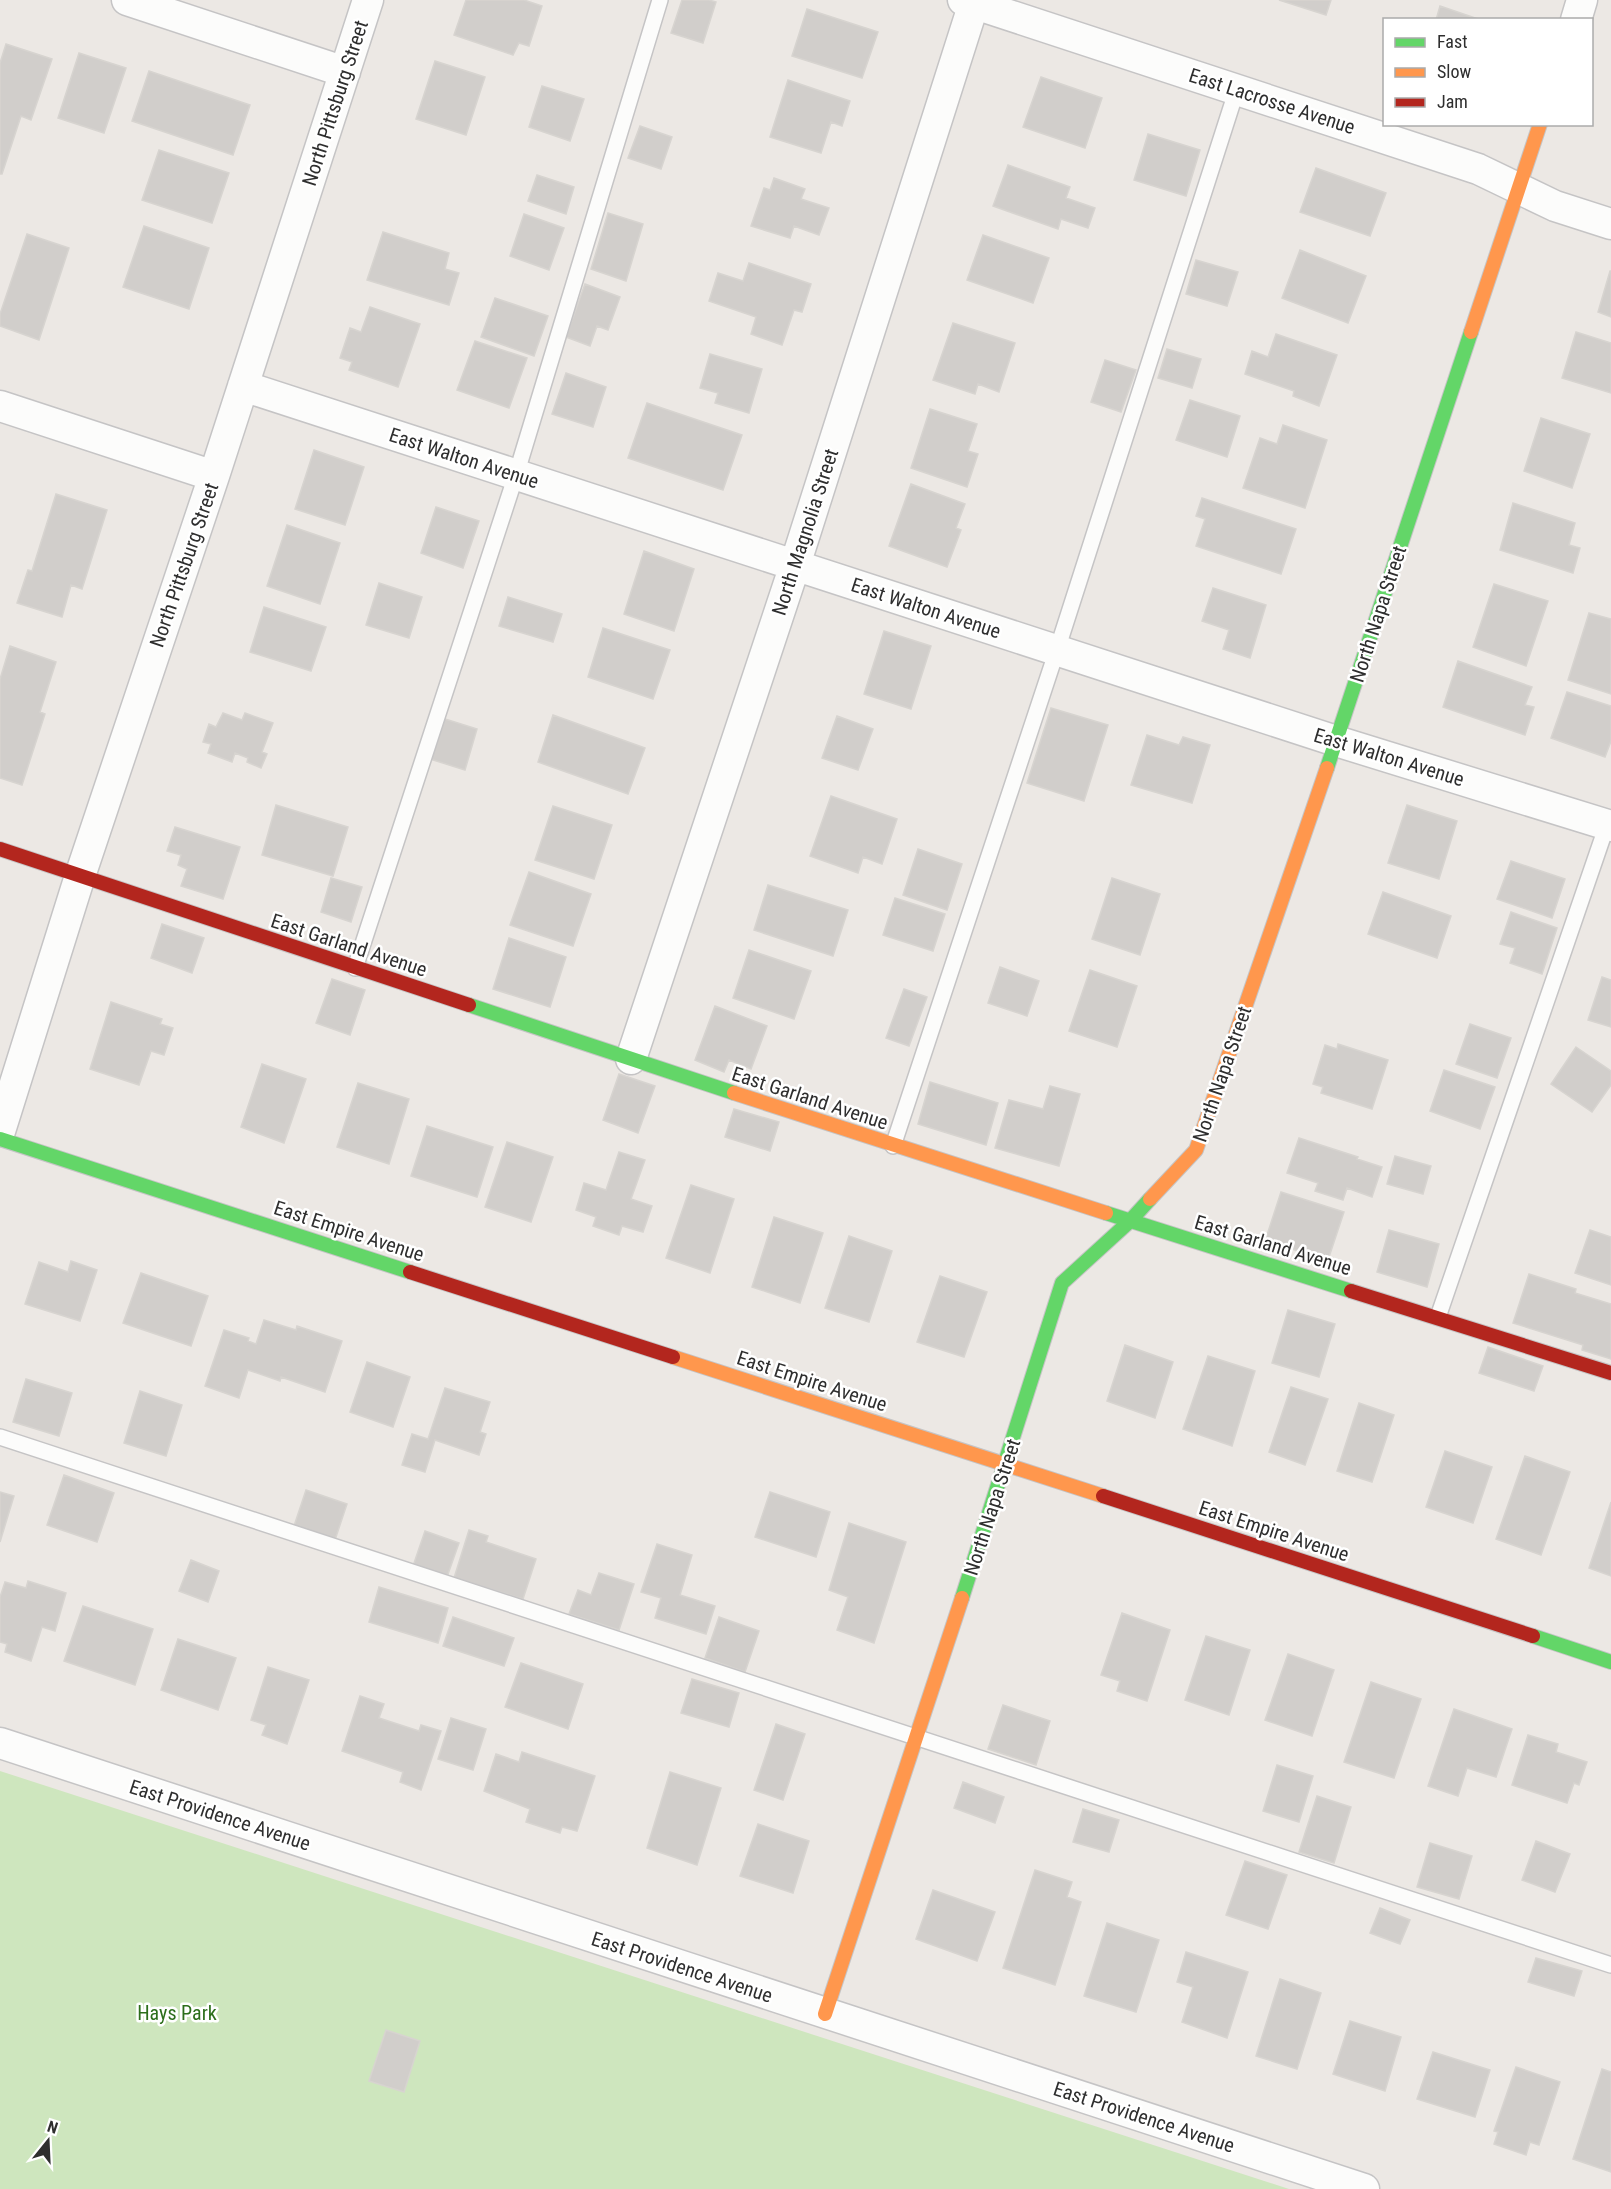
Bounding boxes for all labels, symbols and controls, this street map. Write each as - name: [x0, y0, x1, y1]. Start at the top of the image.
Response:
- street label: North Pittsburg Street: [297, 17, 373, 189]
- legend: [1383, 18, 1593, 126]
- text: Fast: [1437, 31, 1468, 52]
- text: Slow: [1437, 61, 1472, 82]
- street label: East Lacrosse Avenue: [1186, 63, 1358, 139]
- text: Jam: [1437, 91, 1468, 112]
- street label: East Walton Avenue: [386, 423, 542, 493]
- street label: North Magnolia Street: [767, 446, 843, 618]
- street label: North Pittsburg Street: [145, 479, 223, 650]
- street label: North Napa Street: [1345, 543, 1411, 685]
- street label: East Walton Avenue: [848, 573, 1004, 643]
- street label: East Walton Avenue: [1311, 723, 1467, 791]
- street label: East Garland Avenue: [268, 908, 430, 982]
- street label: North Napa Street: [1188, 1003, 1256, 1145]
- street label: East Garland Avenue: [729, 1061, 891, 1135]
- street label: East Empire Avenue: [271, 1195, 427, 1267]
- street label: East Garland Avenue: [1192, 1210, 1354, 1280]
- street label: East Empire Avenue: [734, 1345, 890, 1417]
- street label: North Napa Street: [959, 1436, 1025, 1578]
- street label: East Empire Avenue: [1196, 1495, 1352, 1567]
- street label: East Providence Avenue: [126, 1774, 314, 1856]
- street label: East Providence Avenue: [588, 1926, 776, 2008]
- park label: Hays Park: [137, 2001, 217, 2025]
- street label: East Providence Avenue: [1050, 2076, 1238, 2158]
- north arrow: [18, 2111, 78, 2171]
- text: N: [45, 2117, 60, 2138]

